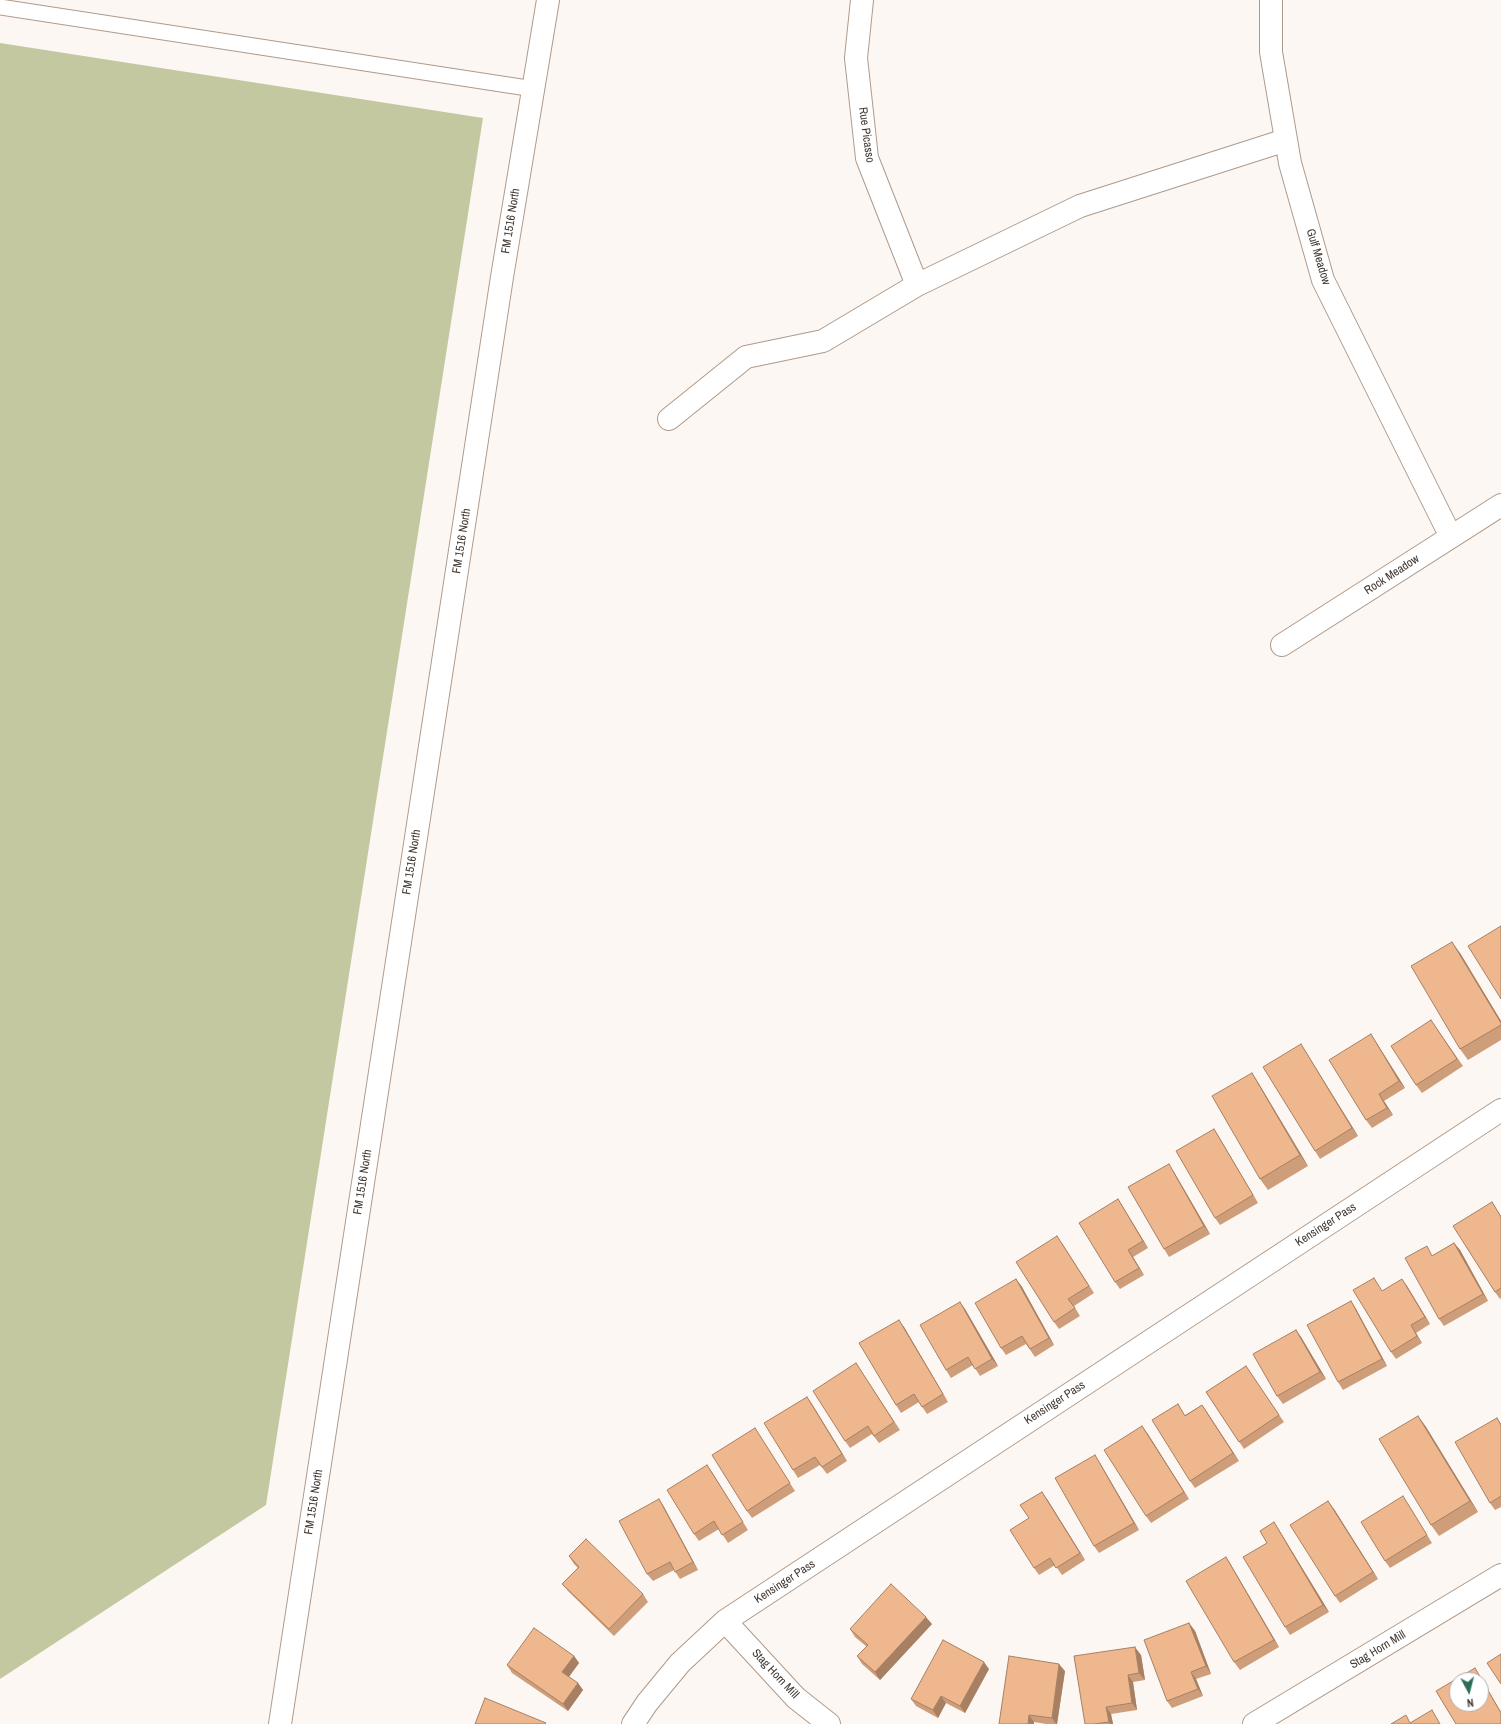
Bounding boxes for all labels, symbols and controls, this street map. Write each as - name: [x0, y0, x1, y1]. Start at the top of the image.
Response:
- street label: Rue Picasso: [855, 106, 877, 164]
- street label: FM 1516 North: [499, 187, 523, 255]
- street label: Gulf Meadow: [1303, 227, 1333, 287]
- street label: FM 1516 North: [450, 507, 474, 575]
- street label: Rock Meadow: [1362, 552, 1422, 598]
- street label: FM 1516 North: [400, 828, 424, 896]
- street label: FM 1516 North: [351, 1148, 375, 1216]
- street label: Kensinger Pass: [1293, 1200, 1359, 1250]
- street label: Kensinger Pass: [1022, 1378, 1088, 1428]
- street label: FM 1516 North: [302, 1468, 326, 1536]
- street label: Kensinger Pass: [752, 1557, 818, 1607]
- street label: Stag Horn Mill: [1348, 1628, 1408, 1672]
- street label: Stag Horn Mill: [748, 1646, 802, 1702]
- north arrow: [1449, 1672, 1489, 1712]
- text: N: [1466, 1696, 1474, 1710]

